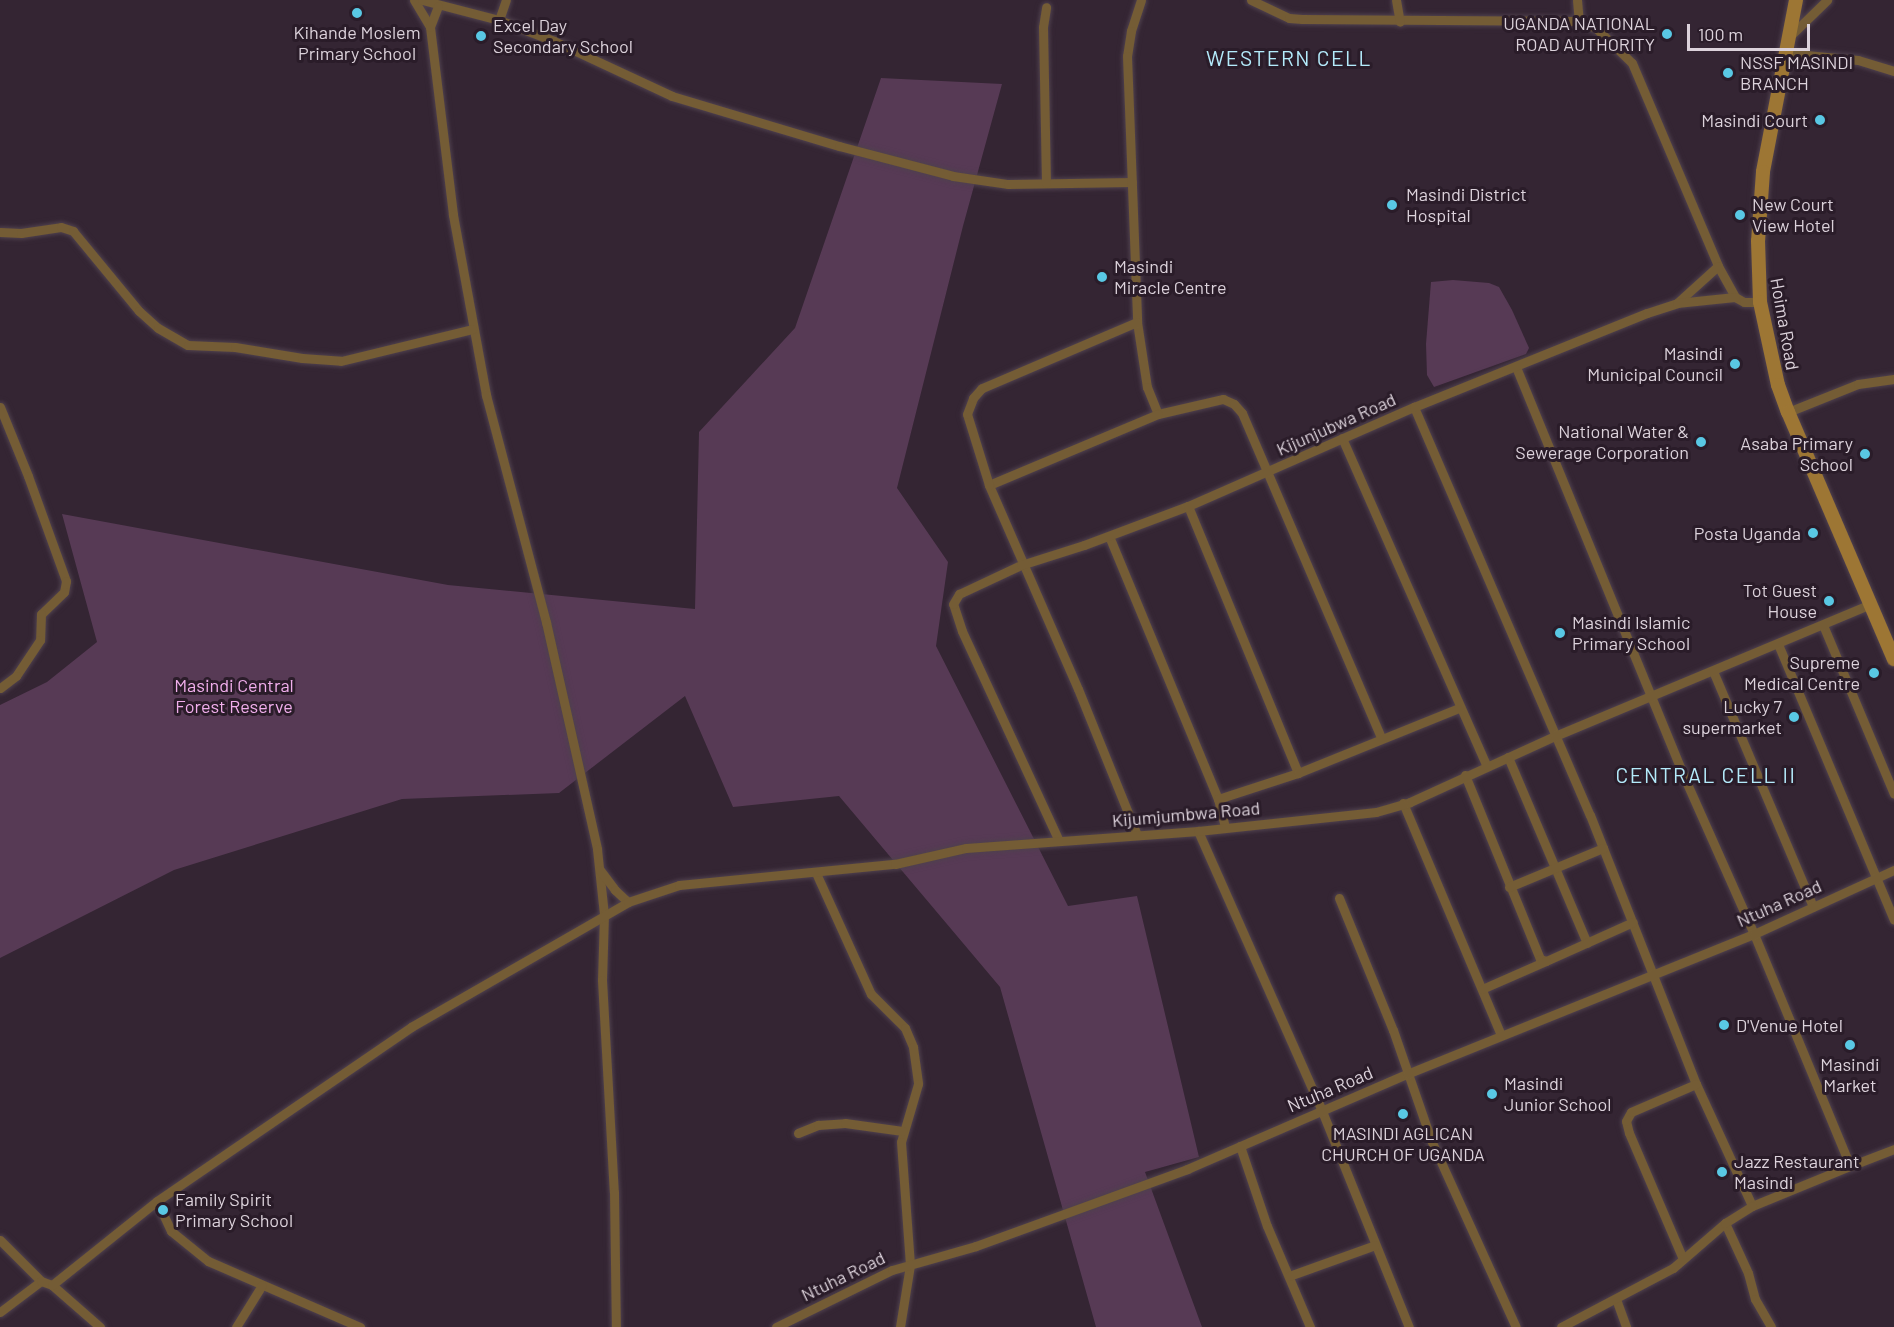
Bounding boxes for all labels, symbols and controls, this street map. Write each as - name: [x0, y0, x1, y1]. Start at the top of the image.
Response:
- marker: Kihande Moslem Primary School: [350, 6, 364, 20]
- scale bar: [1690, 12, 1813, 50]
- place label: UGANDA NATIONAL ROAD AUTHORITY: [1503, 13, 1655, 56]
- place label: Excel Day Secondary School: [493, 15, 633, 57]
- place label: Kihande Moslem Primary School: [293, 22, 421, 64]
- text: 100 m: [1698, 23, 1743, 45]
- marker: UGANDA NATIONAL ROAD AUTHORITY: [1660, 27, 1674, 41]
- marker: Excel Day Secondary School: [474, 29, 488, 43]
- district label: WESTERN CELL: [1206, 45, 1372, 71]
- place label: NSSF MASINDI BRANCH: [1740, 52, 1853, 94]
- marker: NSSF MASINDI BRANCH: [1721, 66, 1735, 80]
- place label: Masindi Court: [1701, 109, 1808, 131]
- marker: Masindi Court: [1813, 113, 1827, 127]
- place label: Masindi District Hospital: [1406, 184, 1527, 226]
- place label: New Court View Hotel: [1752, 194, 1835, 236]
- marker: Masindi District Hospital: [1383, 196, 1401, 214]
- marker: New Court View Hotel: [1733, 208, 1747, 222]
- place label: Masindi Miracle Centre: [1114, 256, 1227, 298]
- marker: Masindi Miracle Centre: [1095, 270, 1109, 284]
- street label: Hoima Road: [1766, 276, 1804, 372]
- place label: Masindi Municipal Council: [1587, 343, 1723, 386]
- marker: Masindi Municipal Council: [1728, 357, 1742, 371]
- street label: Kijunjubwa Road: [1273, 388, 1399, 460]
- place label: National Water & Sewerage Corporation: [1515, 421, 1689, 464]
- place label: Asaba Primary School: [1740, 433, 1853, 476]
- marker: National Water & Sewerage Corporation: [1694, 435, 1708, 449]
- marker: Asaba Primary School: [1858, 447, 1872, 461]
- place label: Posta Uganda: [1694, 522, 1801, 544]
- marker: Posta Uganda: [1806, 526, 1820, 540]
- place label: Tot Guest House: [1743, 580, 1817, 622]
- marker: Tot Guest House: [1822, 594, 1836, 608]
- place label: Masindi Islamic Primary School: [1572, 612, 1690, 654]
- marker: Masindi Islamic Primary School: [1553, 626, 1567, 640]
- place label: Supreme Medical Centre: [1744, 652, 1860, 694]
- marker: Supreme Medical Centre: [1865, 664, 1883, 682]
- park label: Masindi Central Forest Reserve: [174, 675, 294, 718]
- place label: Lucky 7 supermarket: [1682, 696, 1782, 738]
- marker: Lucky 7 supermarket: [1787, 710, 1801, 724]
- district label: CENTRAL CELL II: [1616, 762, 1796, 788]
- street label: Kijumjumbwa Road: [1111, 797, 1261, 831]
- street label: Ntuha Road: [1733, 875, 1825, 931]
- place label: D'Venue Hotel: [1736, 1014, 1843, 1036]
- marker: D'Venue Hotel: [1717, 1018, 1731, 1032]
- marker: Masindi Market: [1843, 1038, 1857, 1052]
- place label: Masindi Market: [1820, 1054, 1880, 1096]
- street label: Ntuha Road: [1284, 1061, 1376, 1117]
- place label: Masindi Junior School: [1504, 1073, 1611, 1116]
- marker: Masindi Junior School: [1485, 1087, 1499, 1101]
- marker: MASINDI AGLICAN CHURCH OF UGANDA: [1396, 1107, 1410, 1121]
- place label: MASINDI AGLICAN CHURCH OF UGANDA: [1321, 1123, 1485, 1166]
- place label: Jazz Restaurant Masindi: [1734, 1151, 1860, 1194]
- marker: Jazz Restaurant Masindi: [1715, 1165, 1729, 1179]
- place label: Family Spirit Primary School: [175, 1189, 293, 1232]
- marker: Family Spirit Primary School: [156, 1203, 170, 1217]
- street label: Ntuha Road: [798, 1246, 888, 1306]

